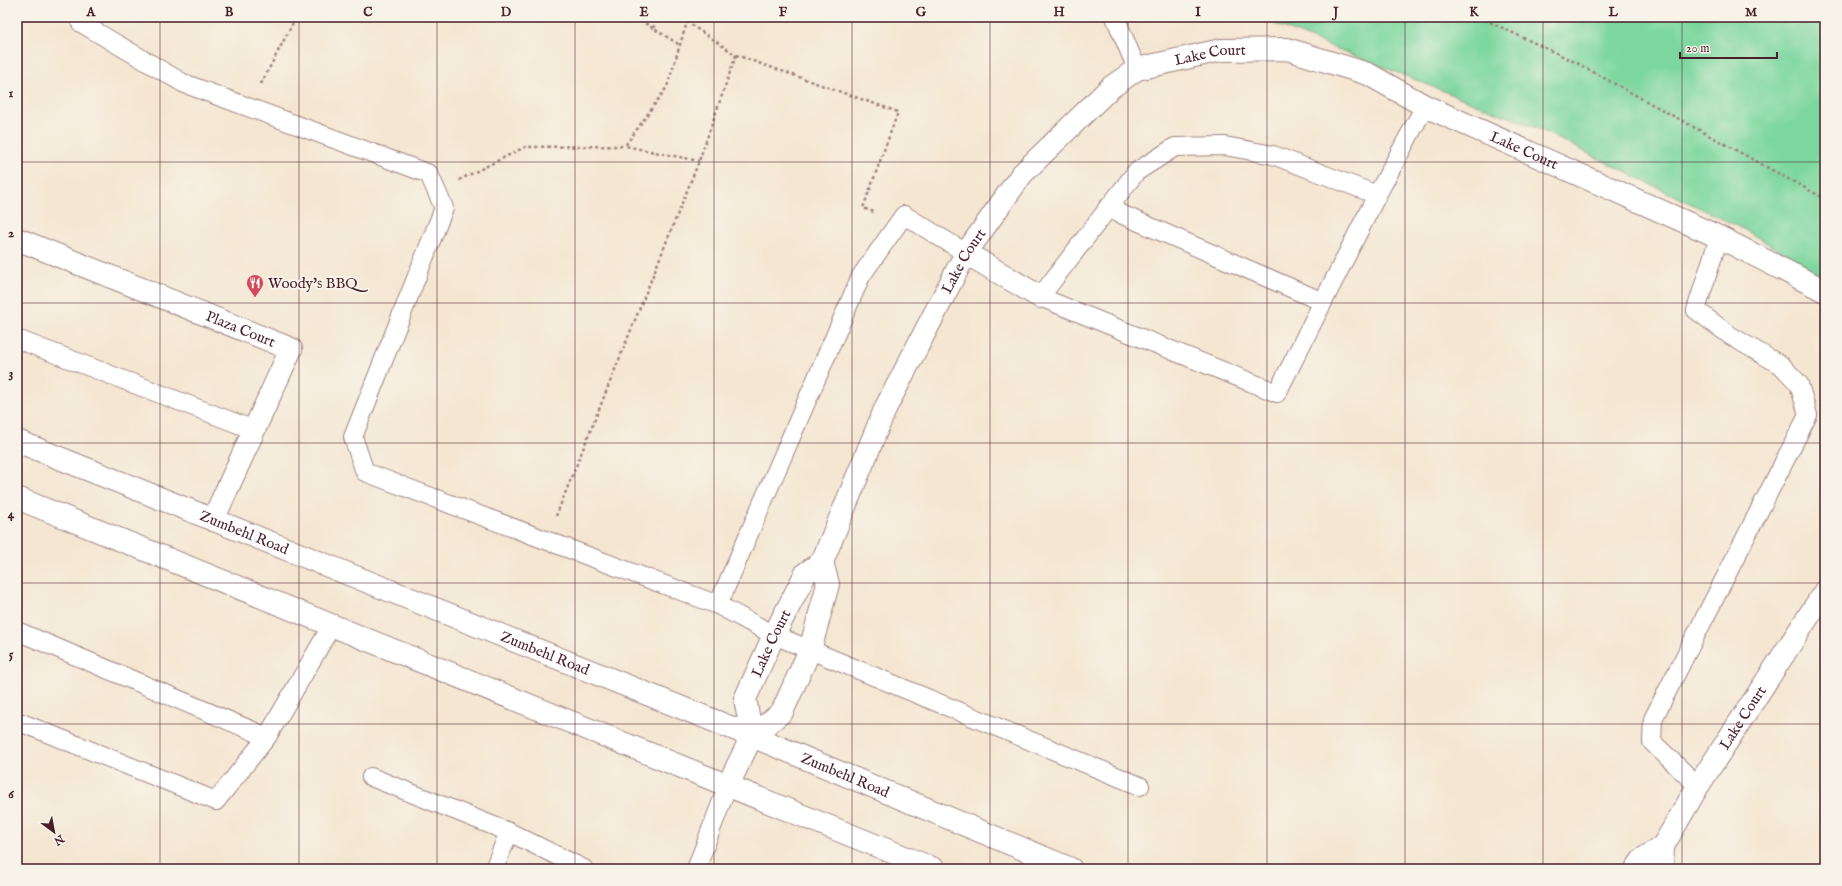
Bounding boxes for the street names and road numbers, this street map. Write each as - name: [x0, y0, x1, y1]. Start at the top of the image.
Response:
- street label: Lake Court: [1172, 40, 1246, 70]
- street label: Lake Court: [1487, 127, 1561, 174]
- street label: Lake Court: [937, 225, 990, 297]
- street label: Plaza Court: [203, 306, 278, 351]
- street label: Zumbehl Road: [197, 506, 292, 559]
- street label: Lake Court: [747, 606, 795, 680]
- street label: Zumbehl Road: [498, 627, 593, 680]
- street label: Lake Court: [1715, 682, 1770, 753]
- street label: Zumbehl Road: [798, 748, 893, 802]

